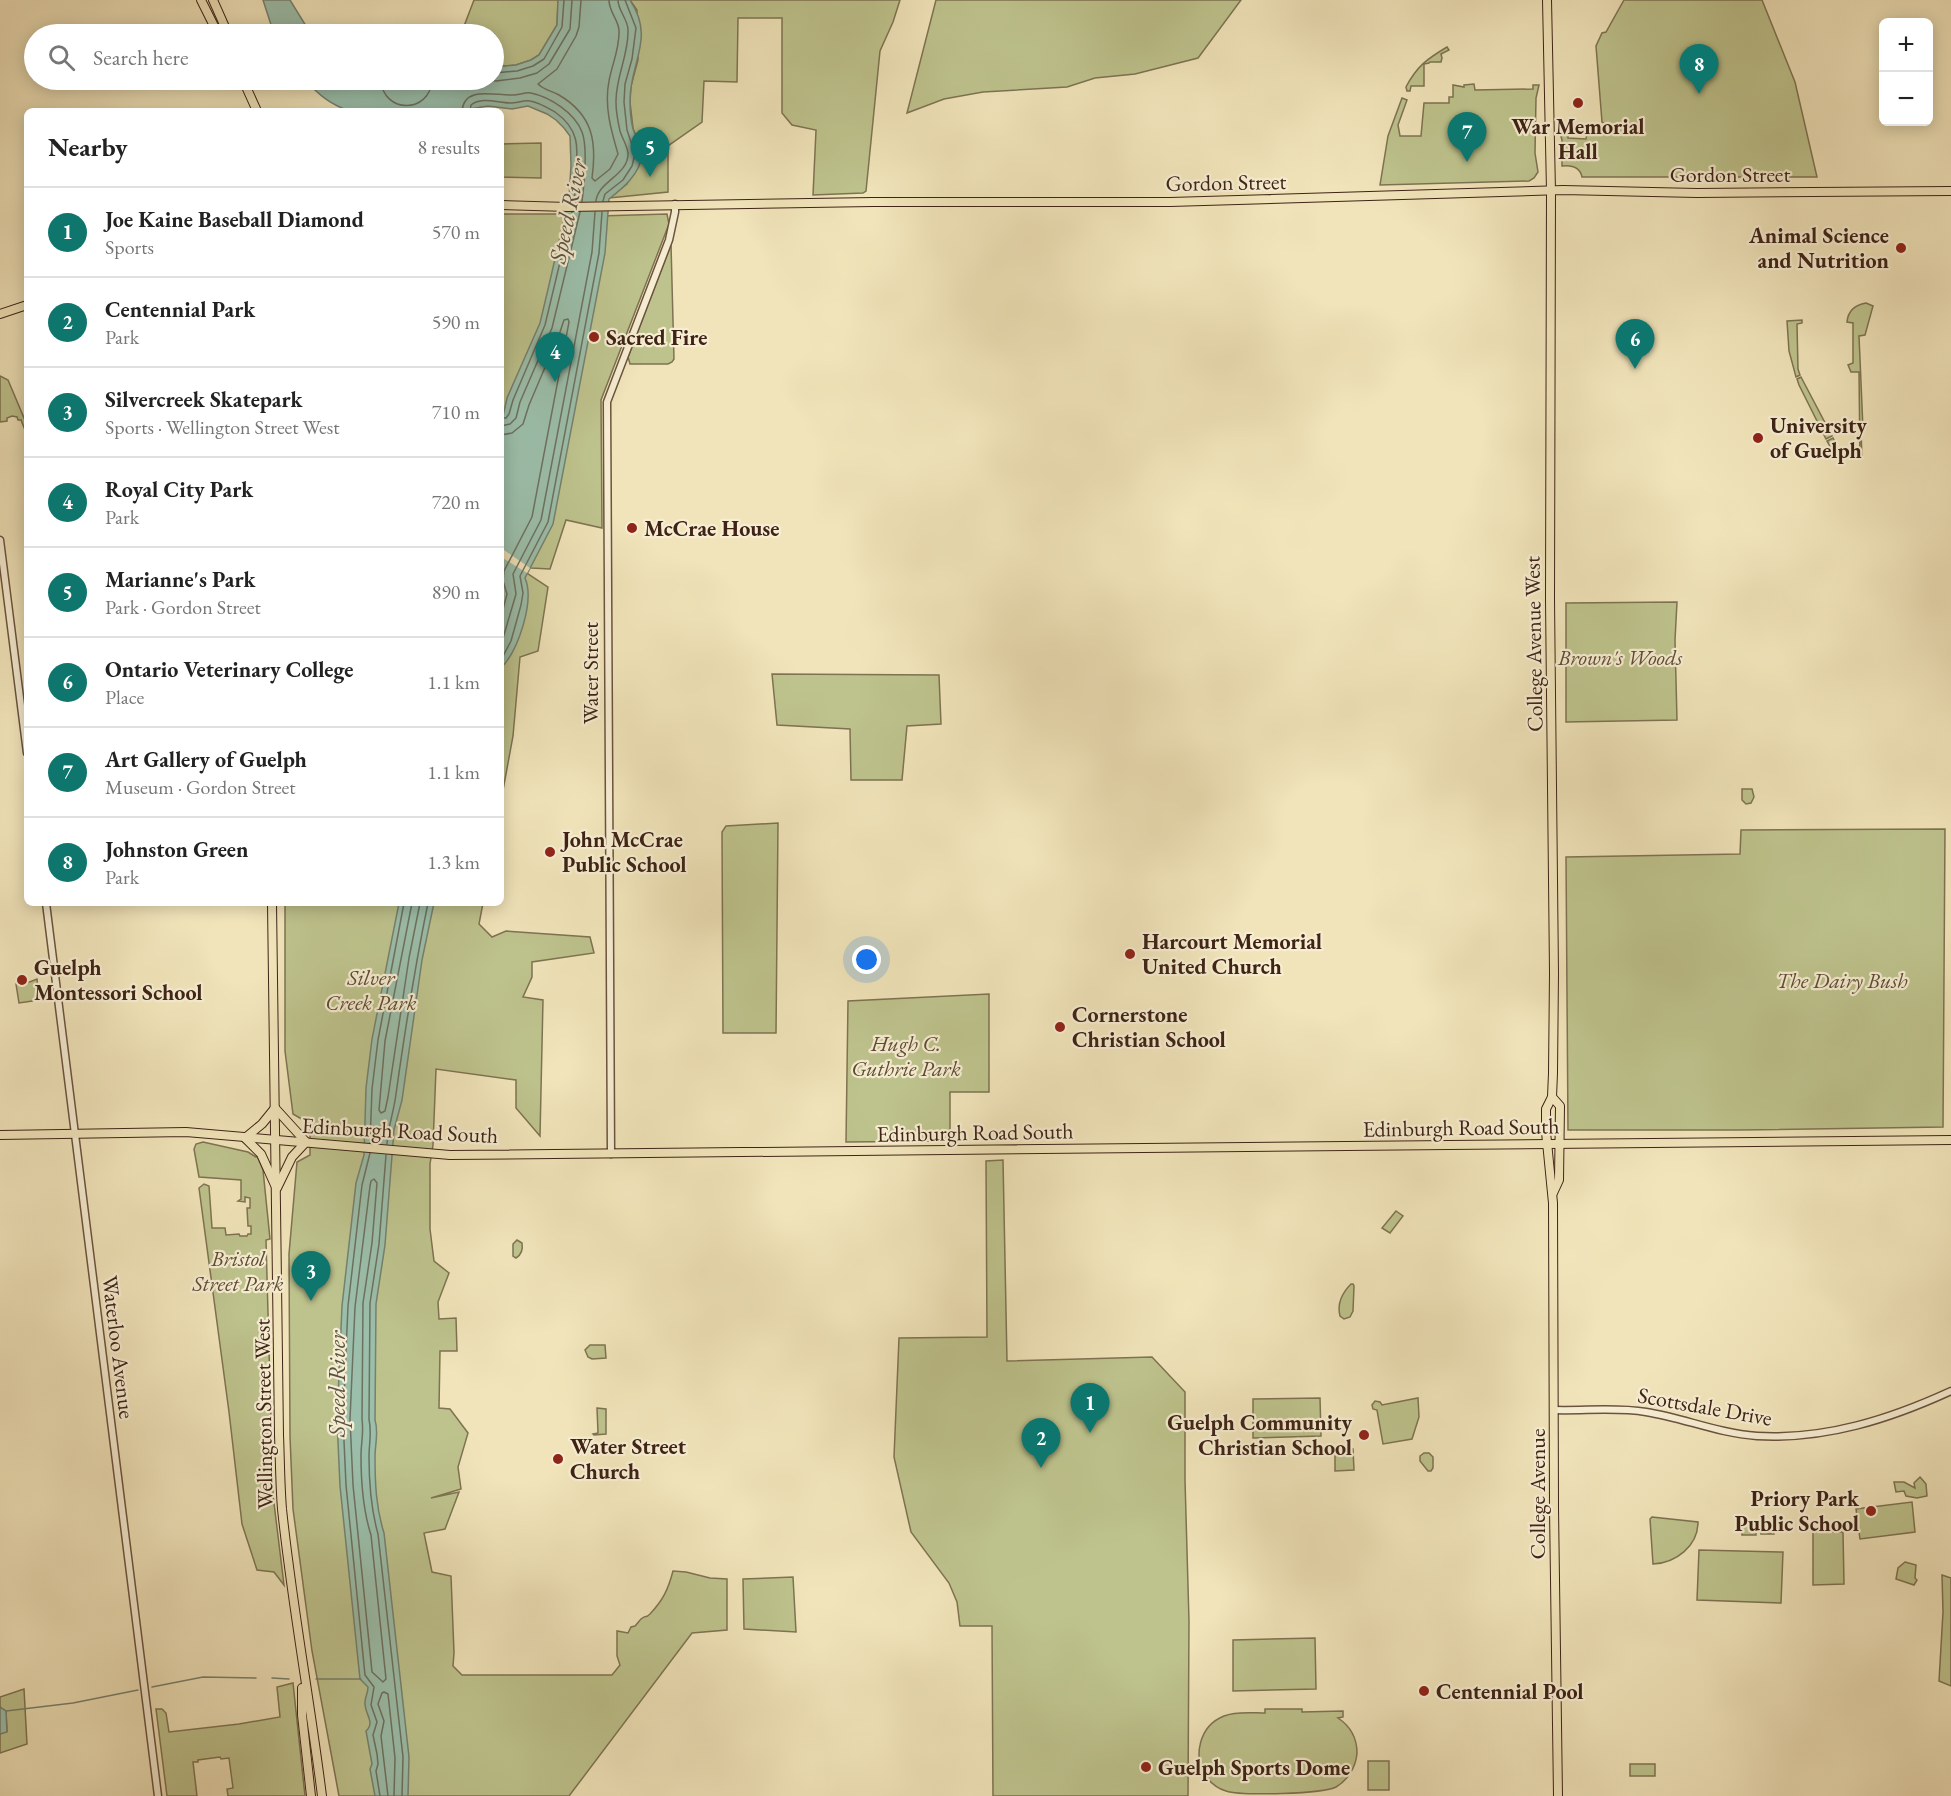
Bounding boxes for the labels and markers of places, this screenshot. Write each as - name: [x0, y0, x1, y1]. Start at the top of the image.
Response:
- pin: 8: [1680, 44, 1718, 94]
- marker: War Memorial Hall: [1571, 96, 1585, 110]
- pin: 7: [1448, 112, 1486, 162]
- place label: War Memorial Hall: [1511, 112, 1645, 166]
- pin: 5: [630, 128, 670, 177]
- place label: Animal Science and Nutrition: [1748, 221, 1890, 275]
- marker: Animal Science and Nutrition: [1894, 241, 1908, 255]
- pin: 6: [1616, 320, 1654, 369]
- place label: Sacred Fire: [606, 323, 707, 352]
- marker: Sacred Fire: [587, 330, 601, 344]
- pin: 4: [536, 332, 574, 382]
- place label: University of Guelph: [1770, 411, 1867, 465]
- marker: University of Guelph: [1751, 431, 1765, 445]
- place label: McCrae House: [644, 514, 779, 543]
- marker: McCrae House: [625, 521, 639, 535]
- place label: John McCrae Public School: [560, 825, 686, 879]
- marker: John McCrae Public School: [543, 845, 557, 859]
- place label: Harcourt Memorial United Church: [1142, 927, 1322, 981]
- marker: Harcourt Memorial United Church: [1123, 947, 1137, 961]
- place label: Guelph Montessori School: [34, 953, 202, 1007]
- marker: Guelph Montessori School: [15, 973, 29, 987]
- place label: Cornerstone Christian School: [1072, 1000, 1226, 1054]
- marker: Cornerstone Christian School: [1053, 1020, 1067, 1034]
- pin: 3: [292, 1252, 330, 1301]
- pin: 1: [1070, 1384, 1110, 1433]
- place label: Guelph Community Christian School: [1167, 1408, 1352, 1462]
- pin: 2: [1022, 1418, 1060, 1468]
- marker: Guelph Community Christian School: [1357, 1428, 1371, 1442]
- place label: Water Street Church: [570, 1432, 687, 1486]
- marker: Water Street Church: [551, 1452, 565, 1466]
- place label: Priory Park Public School: [1735, 1484, 1860, 1538]
- marker: Priory Park Public School: [1864, 1504, 1878, 1518]
- place label: Centennial Pool: [1436, 1677, 1584, 1706]
- marker: Centennial Pool: [1417, 1684, 1431, 1698]
- place label: Guelph Sports Dome: [1158, 1753, 1350, 1782]
- marker: Guelph Sports Dome: [1139, 1760, 1153, 1774]

